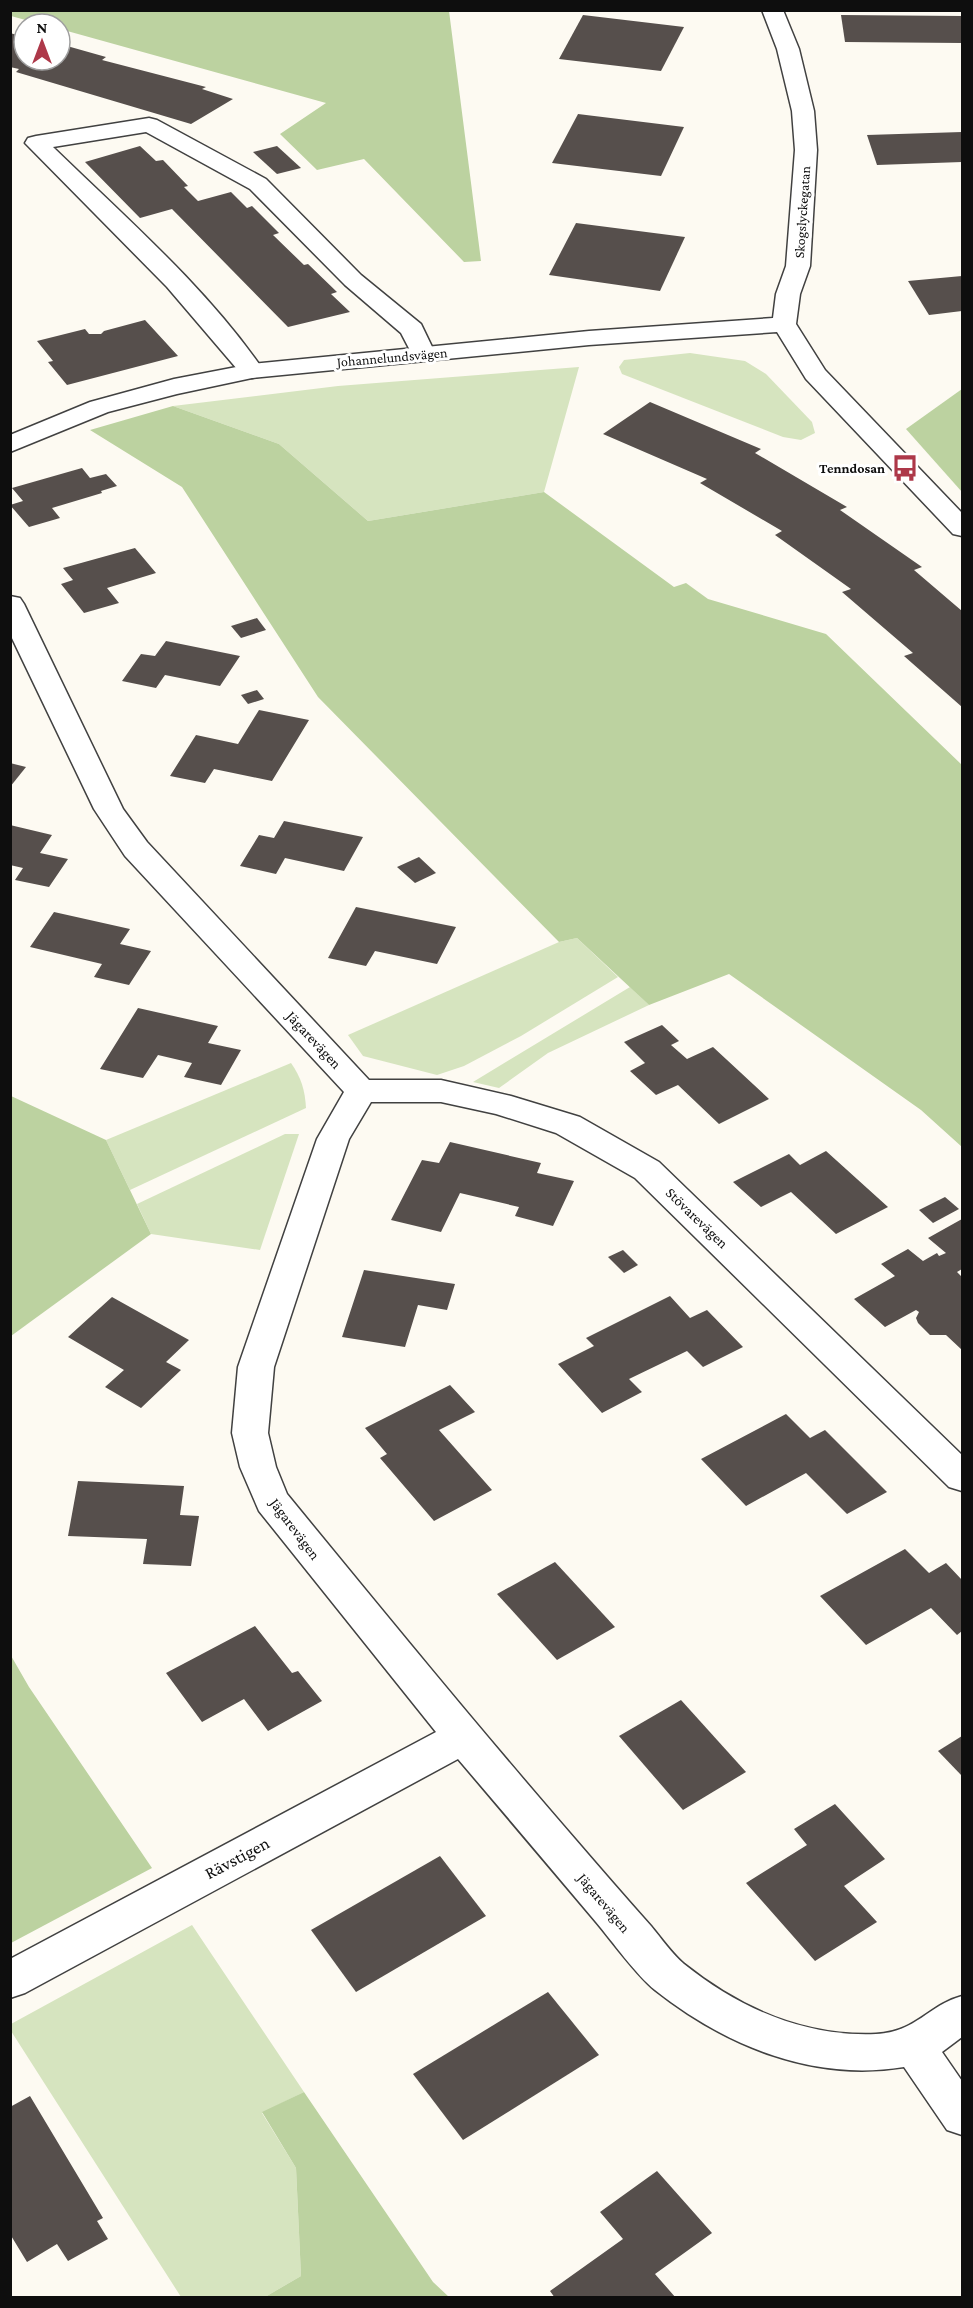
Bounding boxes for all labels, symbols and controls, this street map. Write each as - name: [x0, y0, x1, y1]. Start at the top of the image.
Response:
- north arrow: [12, 12, 72, 72]
- text: N: [37, 19, 48, 36]
- street label: Skogslyckegatan: [791, 165, 813, 259]
- street label: Johannelundsvägen: [334, 344, 448, 370]
- bus stop icon: Tenndosan: [890, 453, 920, 483]
- place label: Tenndosan: [819, 460, 885, 476]
- street label: Jägarevägen: [281, 1007, 345, 1073]
- street label: Stövarevägen: [662, 1184, 731, 1252]
- street label: Jägarevägen: [265, 1494, 323, 1563]
- street label: Rävstigen: [201, 1833, 273, 1883]
- street label: Jägarevägen: [572, 1868, 633, 1937]

